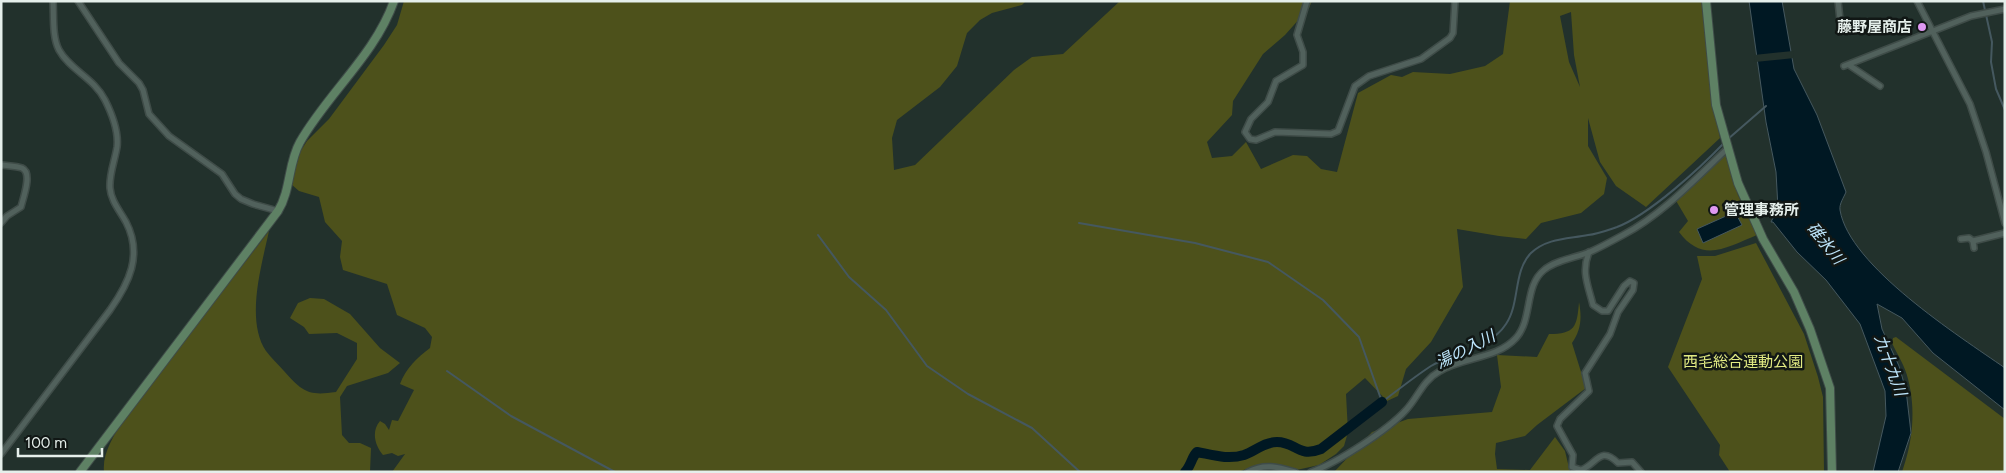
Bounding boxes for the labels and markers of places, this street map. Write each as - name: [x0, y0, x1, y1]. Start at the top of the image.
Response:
- place label: 藤野屋商店: [1837, 18, 1912, 36]
- marker: 藤野屋商店: [1916, 21, 1928, 33]
- place label: 管理事務所: [1724, 201, 1799, 219]
- marker: 管理事務所: [1708, 204, 1720, 216]

